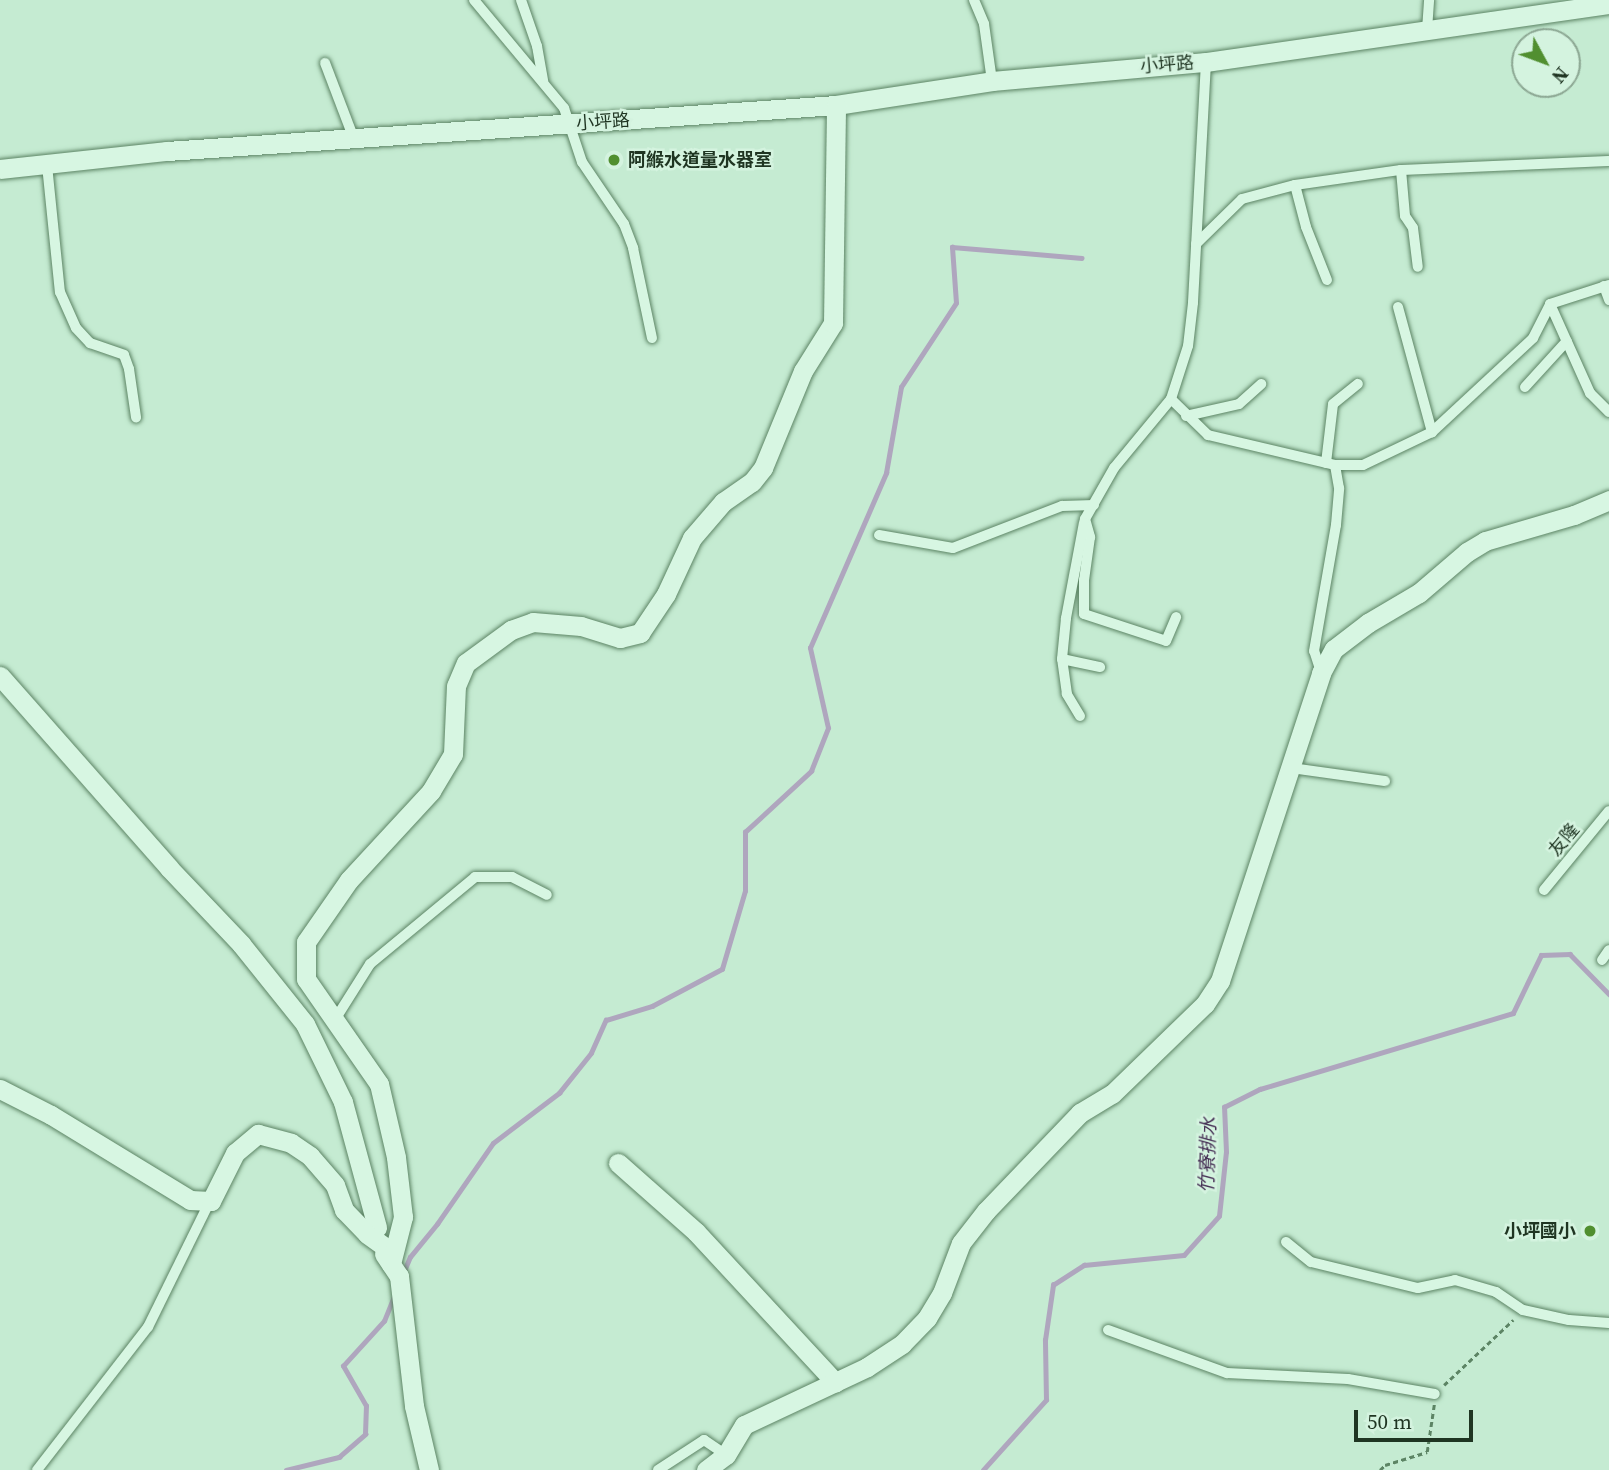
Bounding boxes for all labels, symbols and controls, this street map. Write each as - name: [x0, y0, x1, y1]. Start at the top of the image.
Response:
- north arrow: [1511, 28, 1581, 98]
- street label: 小坪路: [1139, 52, 1195, 78]
- text: N: [1546, 62, 1575, 89]
- street label: 小坪路: [575, 109, 631, 135]
- place label: 阿緱水道量水器室: [628, 149, 772, 171]
- marker: 阿緱水道量水器室: [606, 152, 622, 168]
- street label: 友隆: [1544, 819, 1584, 861]
- water label: 竹寮排水: [1195, 1117, 1221, 1193]
- place label: 小坪國小: [1504, 1220, 1576, 1242]
- marker: 小坪國小: [1582, 1223, 1598, 1239]
- scale bar: [1357, 1396, 1476, 1440]
- text: 50 m: [1367, 1407, 1412, 1436]

